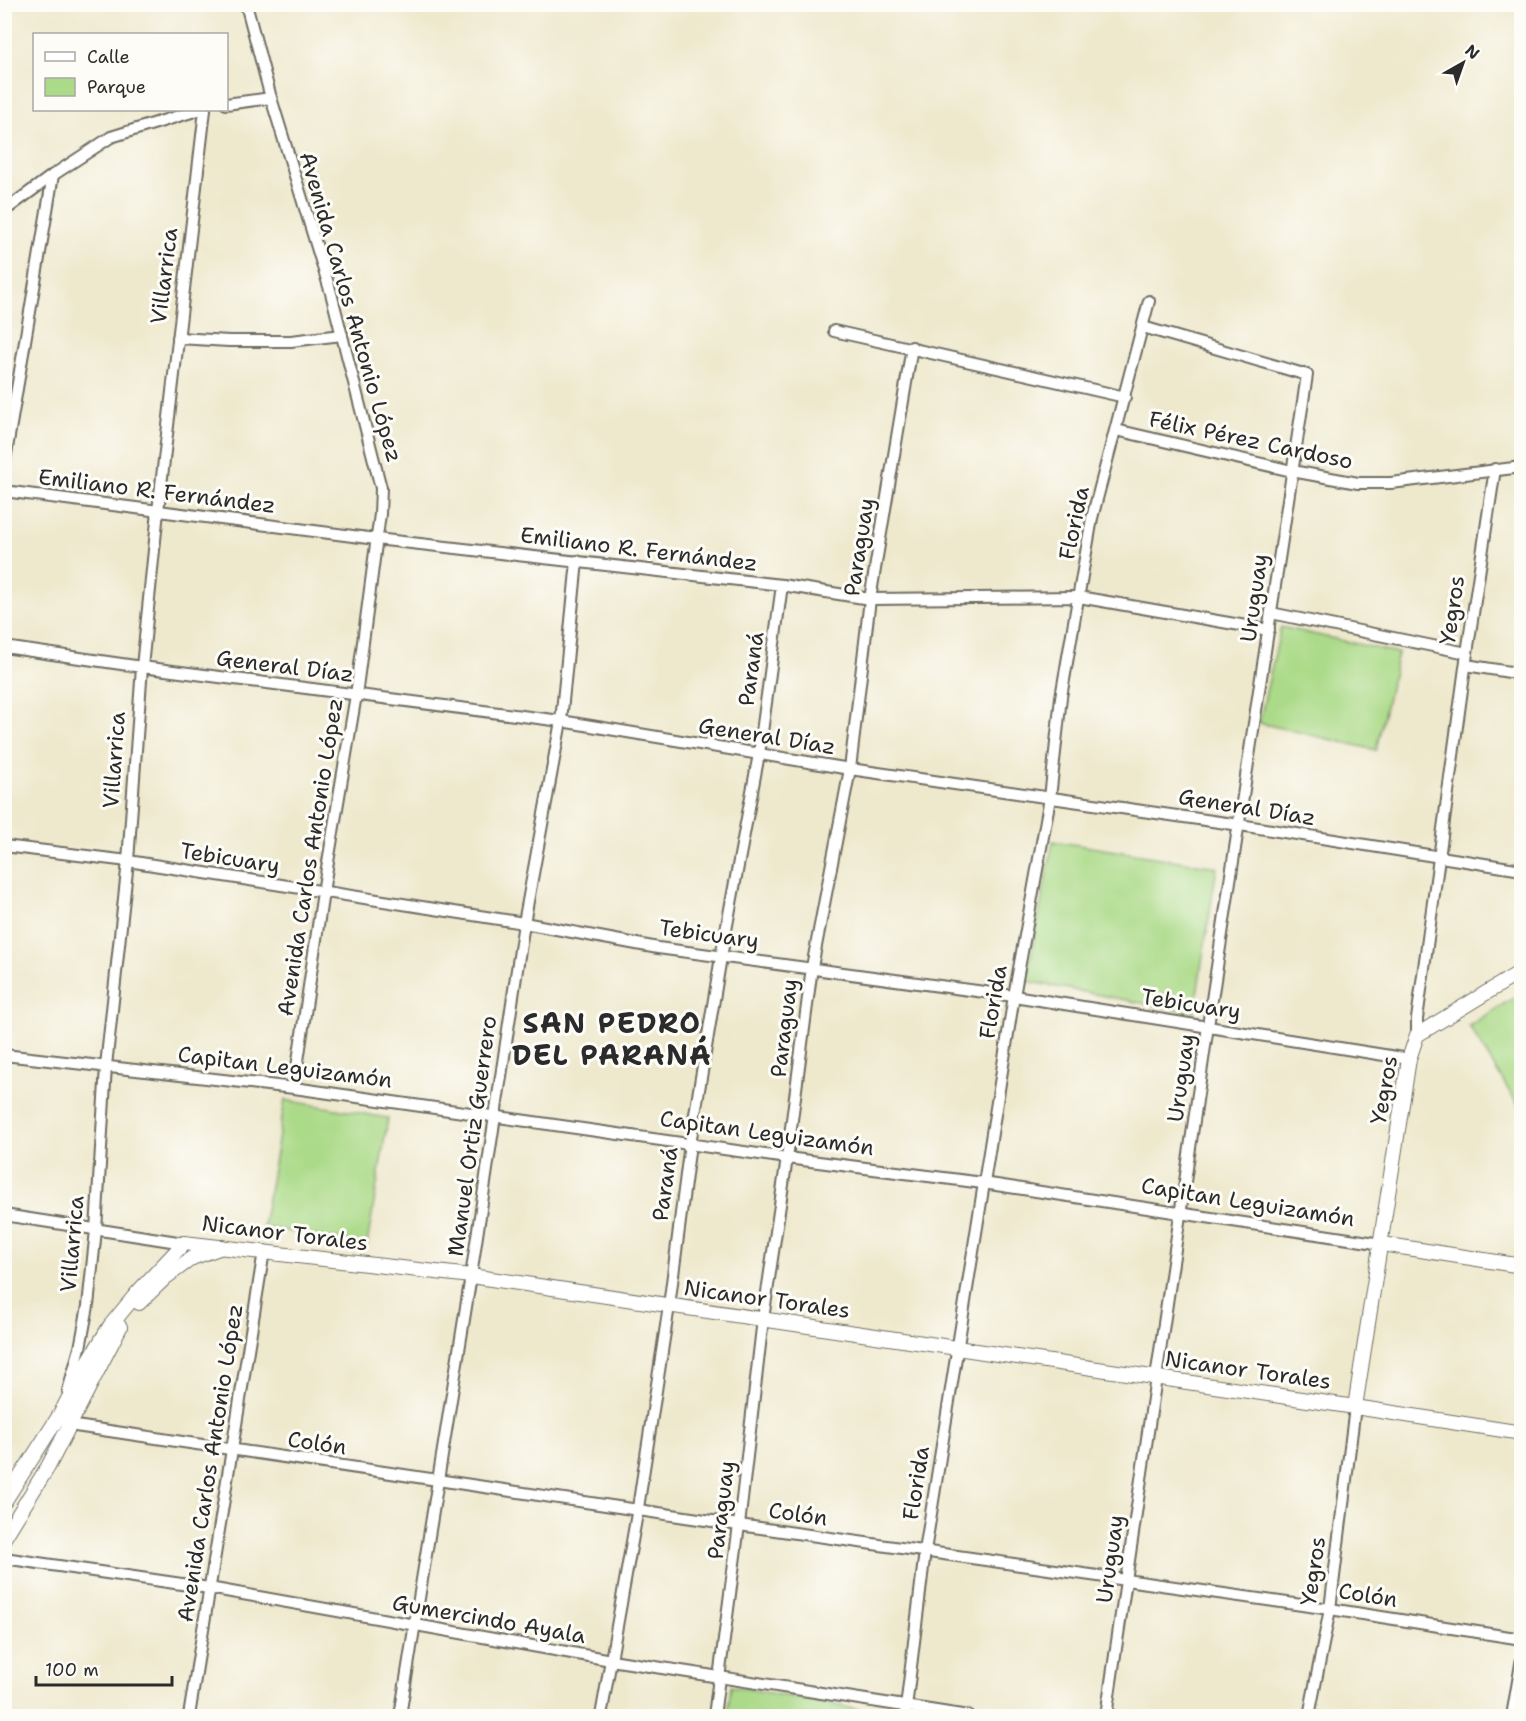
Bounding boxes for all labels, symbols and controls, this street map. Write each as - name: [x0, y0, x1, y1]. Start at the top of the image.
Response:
- legend: [33, 33, 228, 111]
- north arrow: [1433, 33, 1493, 93]
- text: N: [1461, 40, 1484, 64]
- text: Calle: [87, 45, 130, 69]
- text: Parque: [87, 75, 146, 99]
- street label: Avenida Carlos Antonio López: [293, 148, 409, 466]
- street label: Villarrica: [144, 226, 184, 326]
- street label: Félix Pérez Cardoso: [1146, 404, 1356, 476]
- street label: Emiliano R. Fernández: [37, 462, 277, 520]
- street label: Florida: [1052, 483, 1096, 562]
- street label: Paraguay: [837, 496, 881, 598]
- street label: Emiliano R. Fernández: [519, 520, 759, 578]
- street label: Uruguay: [1233, 552, 1275, 644]
- street label: Yegros: [1433, 574, 1471, 646]
- street label: Paraná: [731, 630, 771, 708]
- street label: General Díaz: [215, 643, 355, 689]
- street label: Avenida Carlos Antonio López: [271, 696, 349, 1018]
- street label: Villarrica: [96, 710, 132, 809]
- street label: General Díaz: [696, 711, 838, 761]
- street label: General Díaz: [1176, 782, 1318, 832]
- street label: Tebicuary: [178, 836, 282, 880]
- street label: Tebicuary: [657, 913, 761, 955]
- street label: Florida: [972, 962, 1014, 1041]
- street label: Paraguay: [764, 977, 804, 1079]
- street label: Tebicuary: [1139, 982, 1243, 1026]
- district label: SAN PEDRO DEL PARANÁ: [512, 1004, 712, 1074]
- street label: Manuel Ortiz Guerrero: [441, 1014, 503, 1258]
- street label: Uruguay: [1160, 1032, 1202, 1124]
- street label: Capitan Leguizamón: [176, 1039, 394, 1095]
- street label: Yegros: [1364, 1053, 1404, 1127]
- street label: Capitan Leguizamón: [658, 1104, 876, 1162]
- street label: Paraná: [645, 1145, 685, 1223]
- street label: Capitan Leguizamón: [1139, 1171, 1357, 1233]
- street label: Villarrica: [53, 1194, 91, 1294]
- street label: Nicanor Torales: [200, 1208, 370, 1258]
- street label: Nicanor Torales: [682, 1273, 852, 1325]
- street label: Avenida Carlos Antonio López: [171, 1302, 249, 1624]
- street label: Nicanor Torales: [1163, 1344, 1333, 1396]
- street label: Colón: [286, 1425, 348, 1461]
- street label: Florida: [896, 1444, 936, 1522]
- street label: Paraguay: [701, 1459, 741, 1561]
- street label: Colón: [767, 1496, 829, 1532]
- street label: Uruguay: [1089, 1513, 1131, 1605]
- street label: Yegros: [1294, 1535, 1332, 1607]
- street label: Colón: [1336, 1576, 1400, 1614]
- street label: Gumercindo Ayala: [390, 1588, 588, 1650]
- scale bar: [36, 1649, 172, 1687]
- text: 100 m: [45, 1658, 99, 1682]

